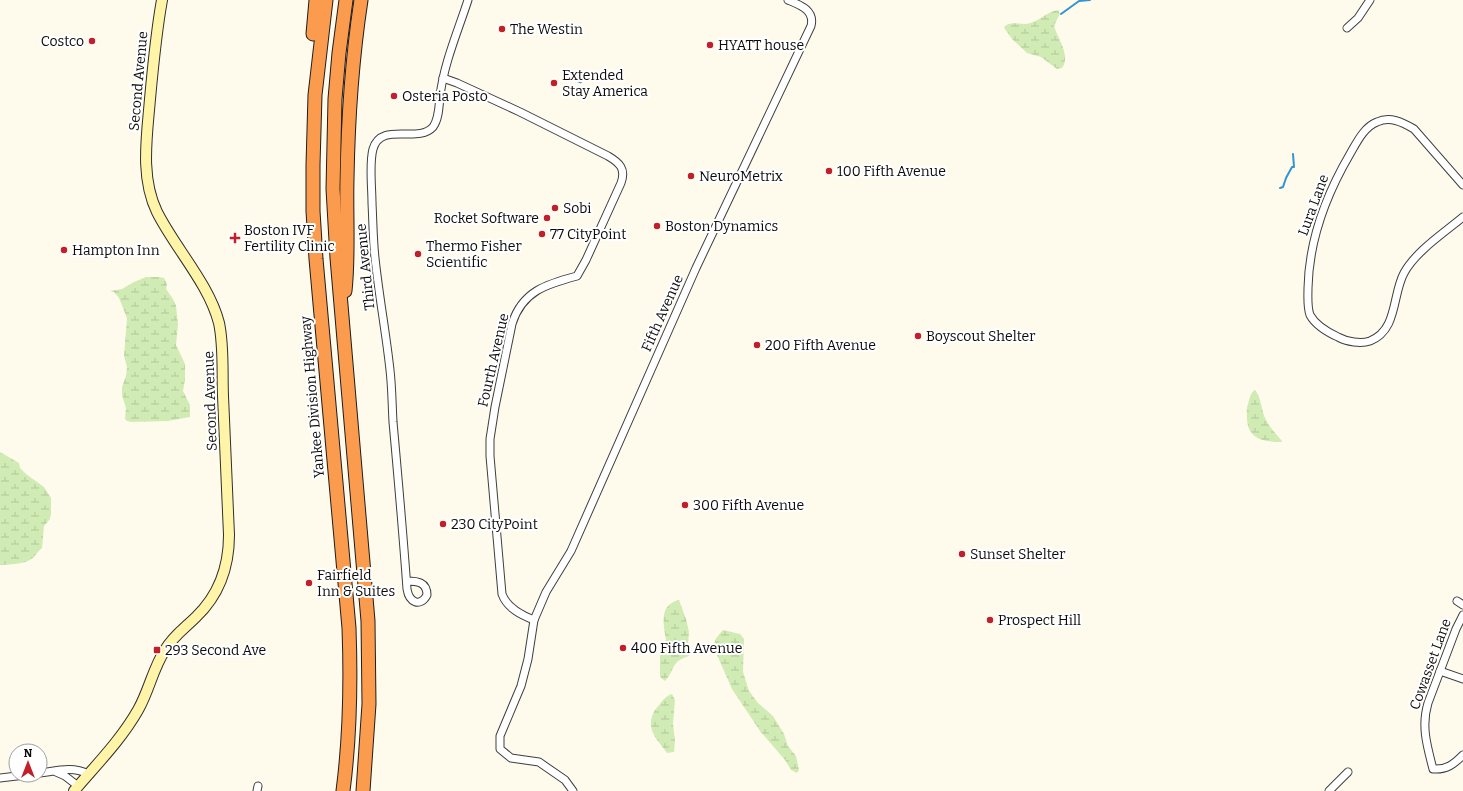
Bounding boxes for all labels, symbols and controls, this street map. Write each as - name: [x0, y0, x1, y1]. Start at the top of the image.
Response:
- place label: The Westin: [510, 21, 583, 38]
- marker: The Westin: [497, 24, 507, 34]
- street label: Second Avenue: [126, 30, 151, 132]
- place label: Costco: [41, 33, 84, 50]
- marker: Costco: [87, 36, 97, 46]
- place label: HYATT house: [718, 37, 804, 54]
- marker: HYATT house: [705, 40, 715, 50]
- place label: Extended Stay America: [562, 67, 648, 100]
- marker: Extended Stay America: [549, 78, 559, 88]
- place label: Osteria Posto: [402, 88, 488, 105]
- marker: Osteria Posto: [389, 91, 399, 101]
- place label: 100 Fifth Avenue: [837, 163, 946, 180]
- marker: 100 Fifth Avenue: [824, 166, 834, 176]
- place label: NeuroMetrix: [699, 168, 783, 185]
- marker: NeuroMetrix: [686, 171, 696, 181]
- street label: Lura Lane: [1295, 172, 1332, 238]
- place label: Sobi: [563, 200, 592, 217]
- marker: Sobi: [550, 203, 560, 213]
- place label: Rocket Software: [434, 210, 539, 227]
- marker: Rocket Software: [542, 213, 552, 223]
- place label: Boston Dynamics: [665, 218, 778, 235]
- marker: Boston Dynamics: [652, 221, 662, 231]
- place label: Boston IVF Fertility Clinic: [244, 222, 335, 255]
- street label: Third Avenue: [352, 223, 379, 311]
- place label: 77 CityPoint: [550, 226, 626, 243]
- marker: 77 CityPoint: [537, 229, 547, 239]
- marker: Boston IVF Fertility Clinic: [229, 232, 241, 244]
- place label: Thermo Fisher Scientific: [426, 238, 522, 271]
- place label: Hampton Inn: [72, 242, 160, 259]
- marker: Hampton Inn: [59, 245, 69, 255]
- marker: Thermo Fisher Scientific: [413, 249, 423, 259]
- street label: Fifth Avenue: [638, 272, 687, 354]
- street label: Fourth Avenue: [474, 312, 513, 409]
- street label: Yankee Division Highway: [297, 315, 328, 479]
- place label: Boyscout Shelter: [926, 328, 1035, 345]
- marker: Boyscout Shelter: [913, 331, 923, 341]
- place label: 200 Fifth Avenue: [765, 337, 876, 354]
- marker: 200 Fifth Avenue: [752, 340, 762, 350]
- street label: Second Avenue: [200, 351, 221, 451]
- place label: 300 Fifth Avenue: [693, 497, 804, 514]
- marker: 300 Fifth Avenue: [680, 500, 690, 510]
- place label: 230 CityPoint: [451, 516, 538, 533]
- marker: 230 CityPoint: [438, 519, 448, 529]
- place label: Sunset Shelter: [970, 546, 1065, 563]
- marker: Sunset Shelter: [957, 549, 967, 559]
- place label: Fairfield Inn & Suites: [317, 567, 395, 600]
- marker: Fairfield Inn & Suites: [304, 578, 314, 588]
- place label: Prospect Hill: [998, 612, 1081, 629]
- marker: Prospect Hill: [985, 615, 995, 625]
- street label: Cowasset Lane: [1406, 616, 1455, 712]
- place label: 400 Fifth Avenue: [631, 640, 742, 657]
- place label: 293 Second Ave: [165, 642, 266, 659]
- marker: 400 Fifth Avenue: [618, 643, 628, 653]
- marker: 293 Second Ave: [152, 645, 162, 655]
- north arrow: [8, 743, 48, 783]
- text: N: [24, 747, 33, 760]

